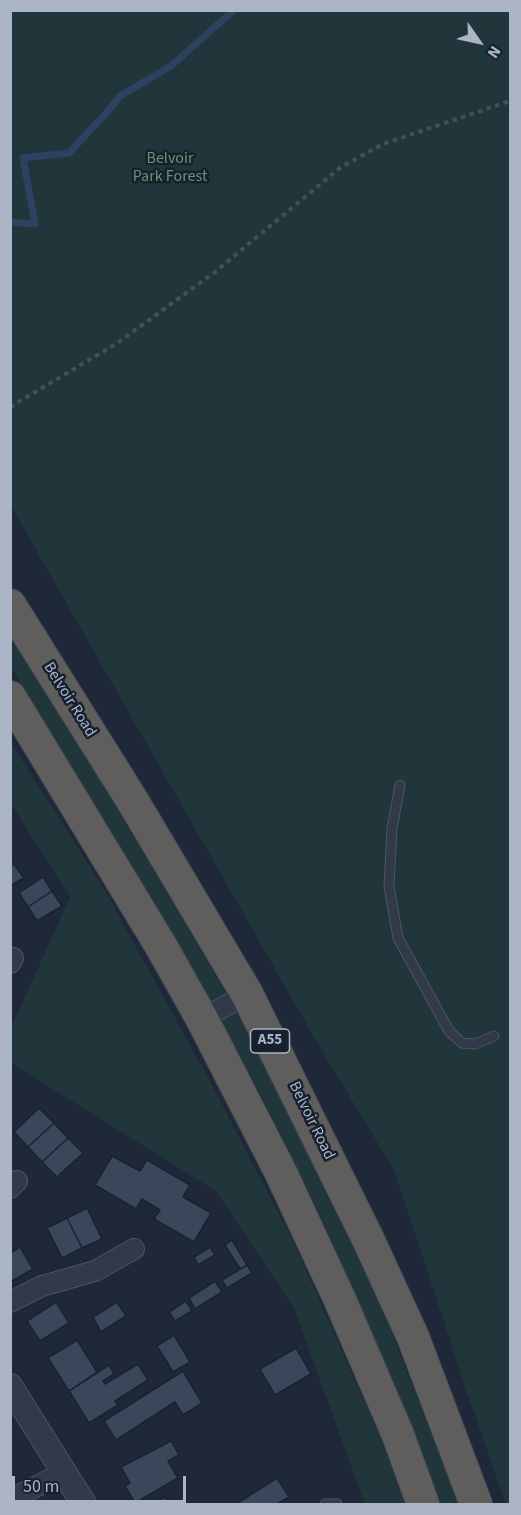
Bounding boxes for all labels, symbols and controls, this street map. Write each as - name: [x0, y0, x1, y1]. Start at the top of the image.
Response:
- north arrow: [449, 12, 509, 72]
- text: N: [482, 41, 506, 63]
- park label: Belvoir Park Forest: [133, 149, 207, 187]
- street label: Belvoir Road: [38, 659, 100, 741]
- road number: A55: [250, 1029, 290, 1053]
- street label: Belvoir Road: [284, 1079, 338, 1163]
- scale bar: [15, 1464, 189, 1502]
- text: 50 m: [23, 1474, 59, 1499]

